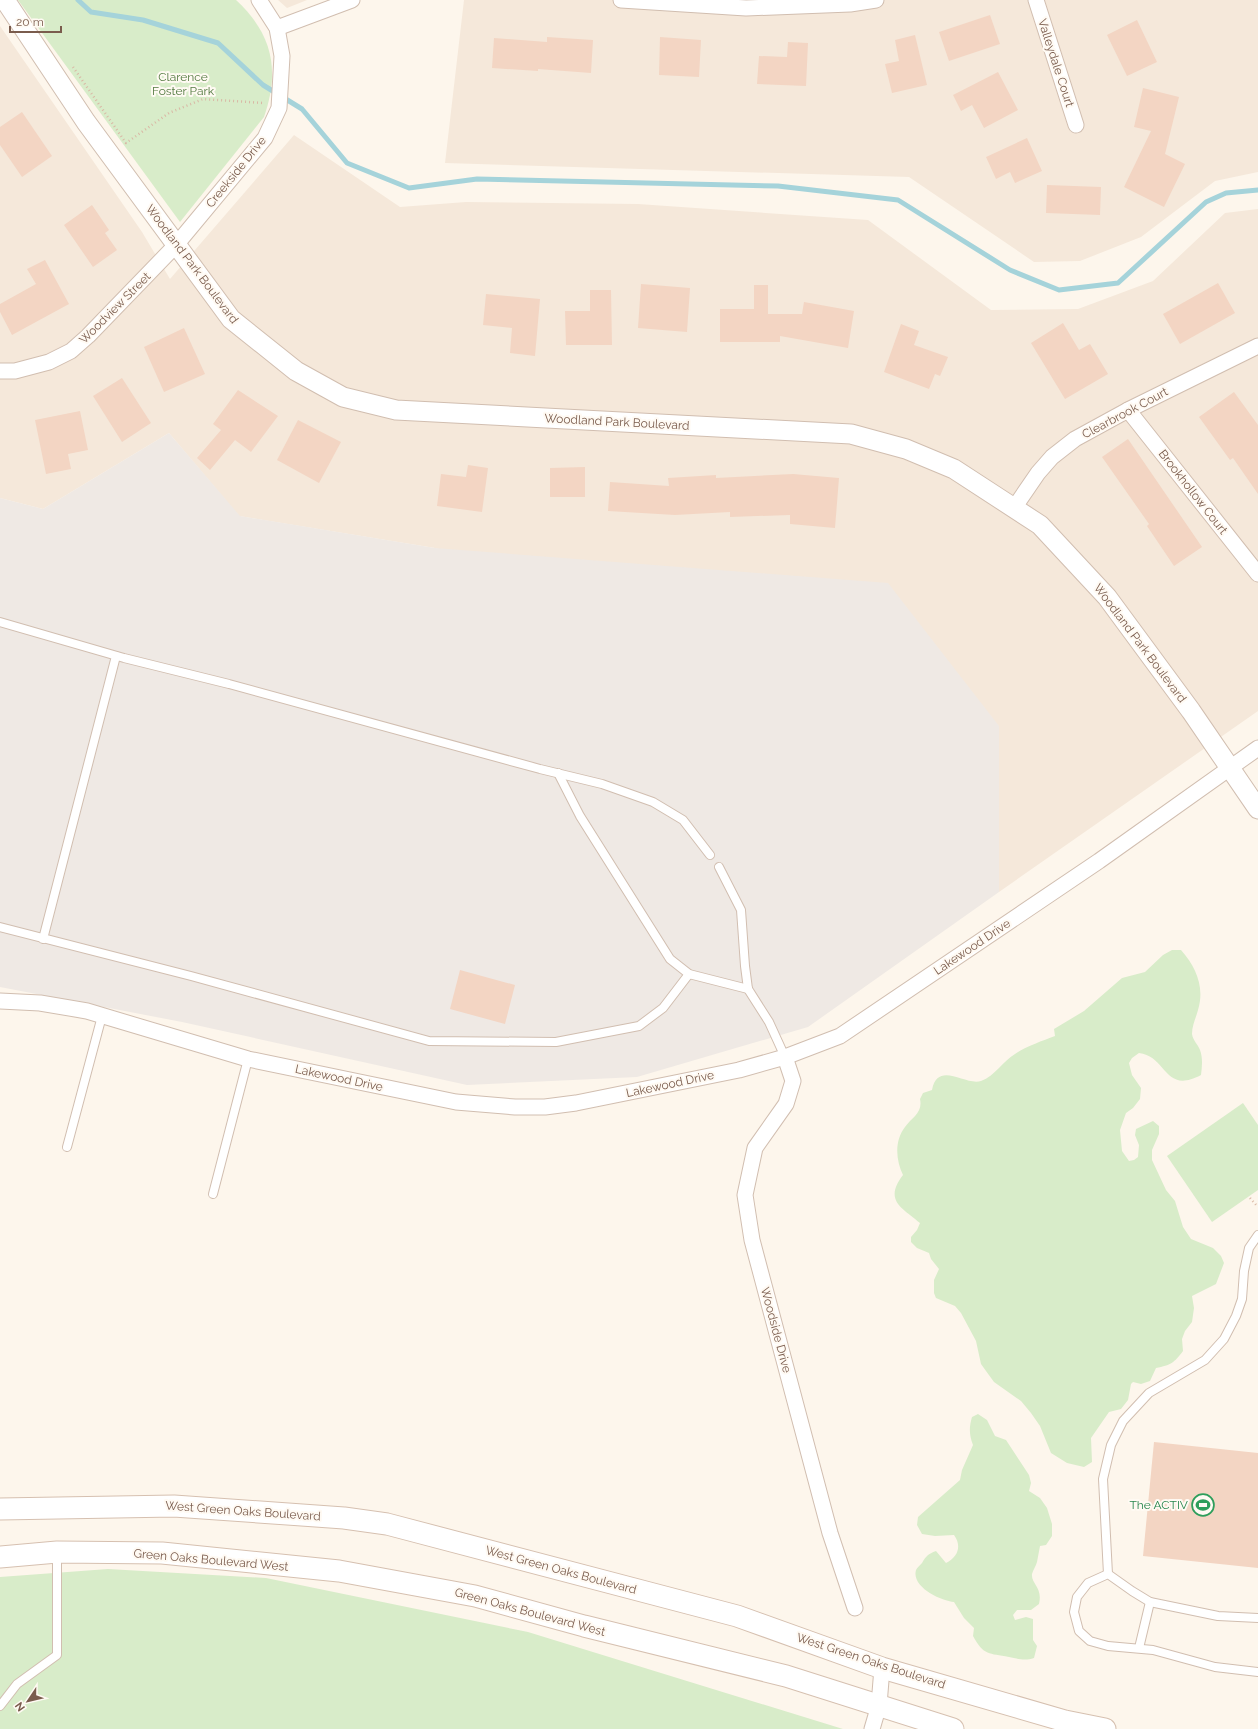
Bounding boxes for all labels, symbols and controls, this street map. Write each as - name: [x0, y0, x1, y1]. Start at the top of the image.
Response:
- scale bar: [10, 8, 61, 34]
- text: 20 m: [16, 15, 44, 29]
- street label: Valleydale Court: [1035, 17, 1077, 109]
- park label: Clarence Foster Park: [152, 70, 215, 98]
- street label: Creekside Drive: [203, 134, 269, 210]
- street label: Woodland Park Boulevard: [143, 202, 241, 326]
- street label: Woodview Street: [76, 269, 154, 347]
- street label: Clearbrook Court: [1080, 384, 1170, 442]
- street label: Woodland Park Boulevard: [544, 411, 690, 433]
- street label: Brookhollow Court: [1156, 447, 1230, 537]
- street label: Woodland Park Boulevard: [1091, 581, 1189, 705]
- street label: Lakewood Drive: [931, 916, 1013, 978]
- street label: Lakewood Drive: [294, 1062, 384, 1094]
- street label: Lakewood Drive: [625, 1068, 715, 1100]
- street label: Woodside Drive: [758, 1286, 794, 1374]
- sports icon: The ACTIV: [1190, 1492, 1216, 1518]
- place label: The ACTIV: [1130, 1498, 1188, 1512]
- street label: West Green Oaks Boulevard: [165, 1499, 321, 1523]
- street label: West Green Oaks Boulevard: [484, 1543, 638, 1597]
- street label: Green Oaks Boulevard West: [133, 1546, 289, 1574]
- street label: Green Oaks Boulevard West: [453, 1585, 607, 1639]
- street label: West Green Oaks Boulevard: [795, 1630, 947, 1692]
- north arrow: [8, 1681, 48, 1721]
- text: N: [12, 1699, 28, 1714]

